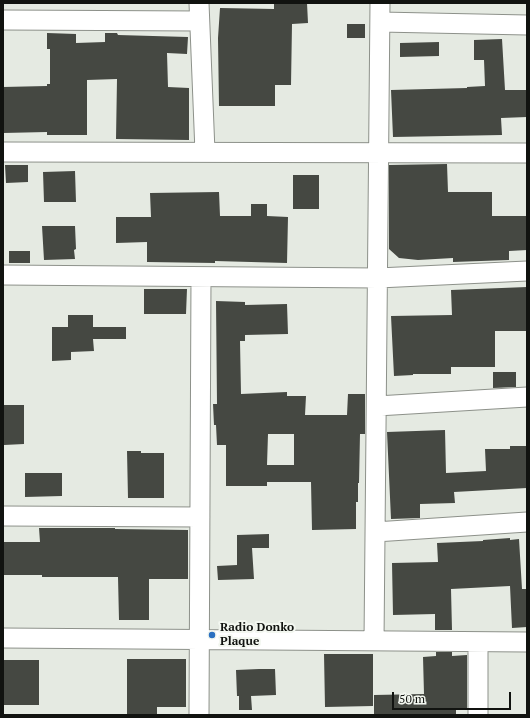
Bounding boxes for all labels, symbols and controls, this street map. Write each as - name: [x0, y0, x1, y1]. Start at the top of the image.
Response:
- place label: Radio Donko Plaque: [220, 621, 294, 649]
- marker: Radio Donko Plaque: [207, 630, 217, 640]
- scale bar: [394, 684, 513, 710]
- text: 50 m: [399, 691, 425, 706]

